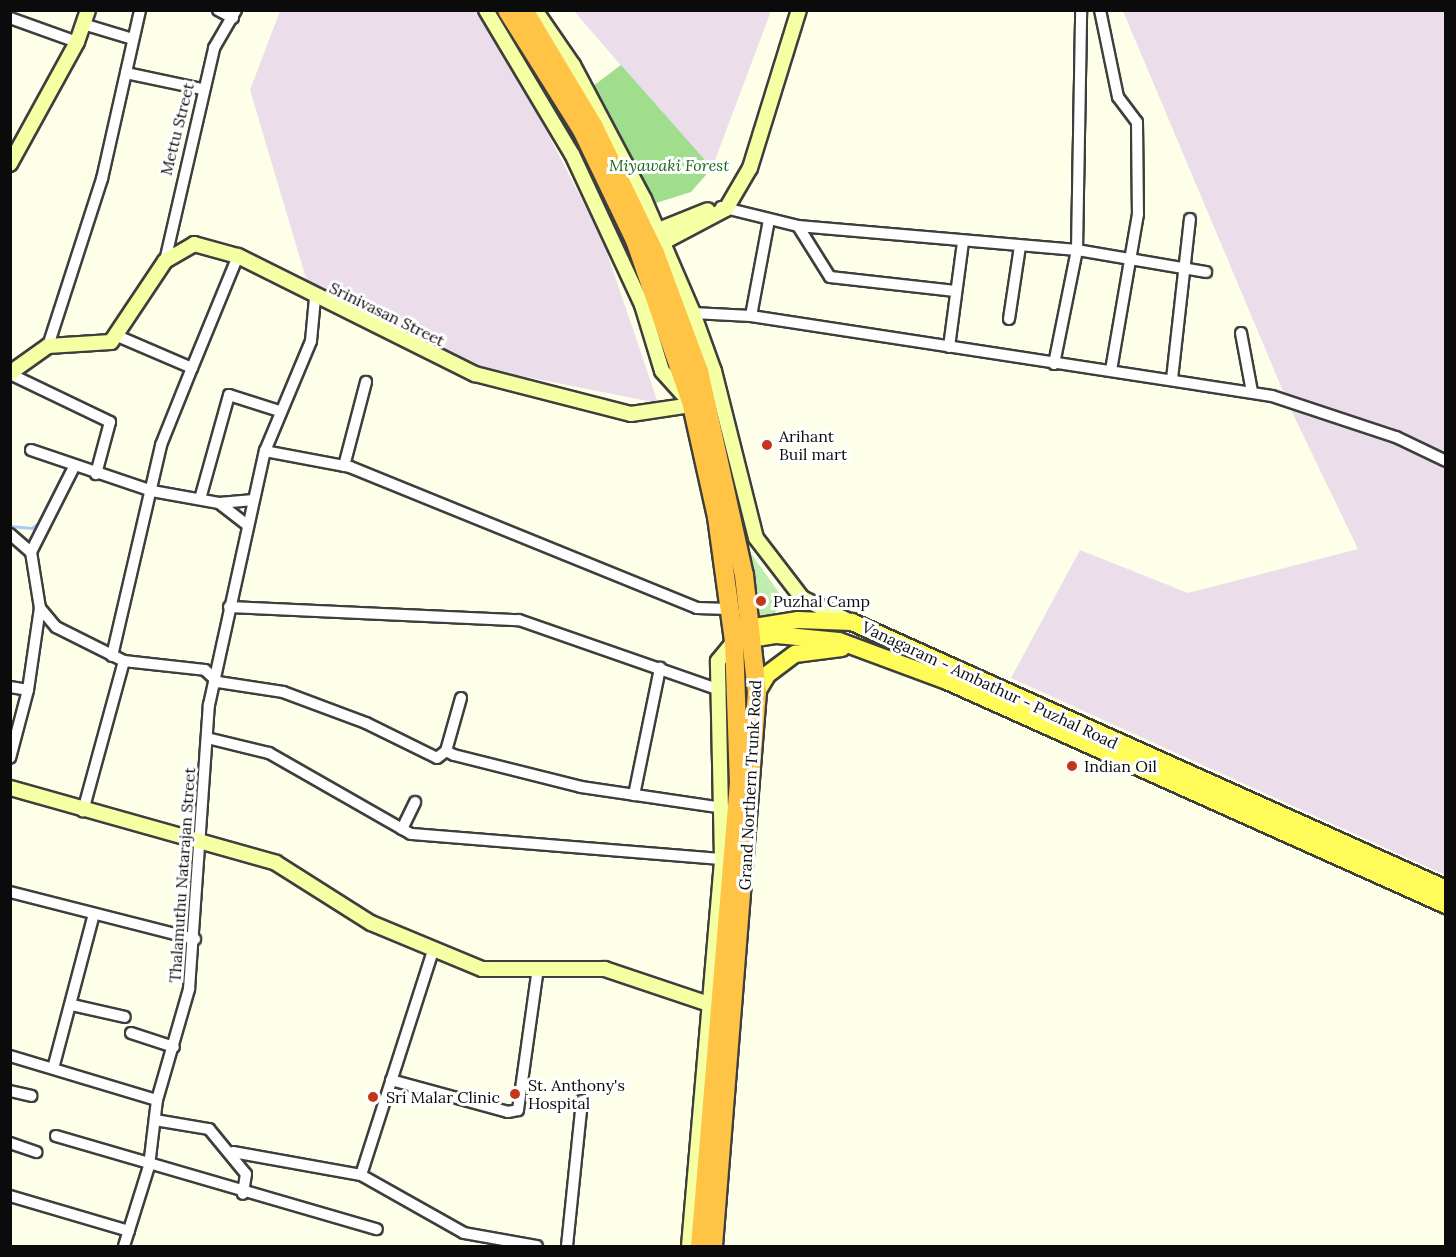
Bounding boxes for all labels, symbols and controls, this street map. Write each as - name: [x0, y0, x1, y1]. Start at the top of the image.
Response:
- street label: Mettu Street: [156, 81, 198, 177]
- park label: Miyawaki Forest: [609, 155, 729, 175]
- street label: Srinivasan Street: [326, 278, 448, 350]
- place label: Arihant Buil mart: [779, 426, 847, 464]
- marker: Arihant Buil mart: [760, 438, 774, 452]
- place label: Puzhal Camp: [773, 591, 870, 611]
- marker: Puzhal Camp: [754, 594, 768, 608]
- street label: Vanagaram - Ambathur - Puzhal Road: [859, 617, 1121, 753]
- street label: Grand Northern Trunk Road: [735, 679, 765, 891]
- place label: Indian Oil: [1084, 756, 1157, 776]
- marker: Indian Oil: [1065, 759, 1079, 773]
- street label: Thalamuthu Natarajan Street: [165, 767, 199, 983]
- place label: St. Anthony's Hospital: [528, 1075, 625, 1113]
- marker: St. Anthony's Hospital: [506, 1085, 524, 1103]
- place label: Sri Malar Clinic: [386, 1087, 500, 1107]
- marker: Sri Malar Clinic: [364, 1088, 382, 1106]

